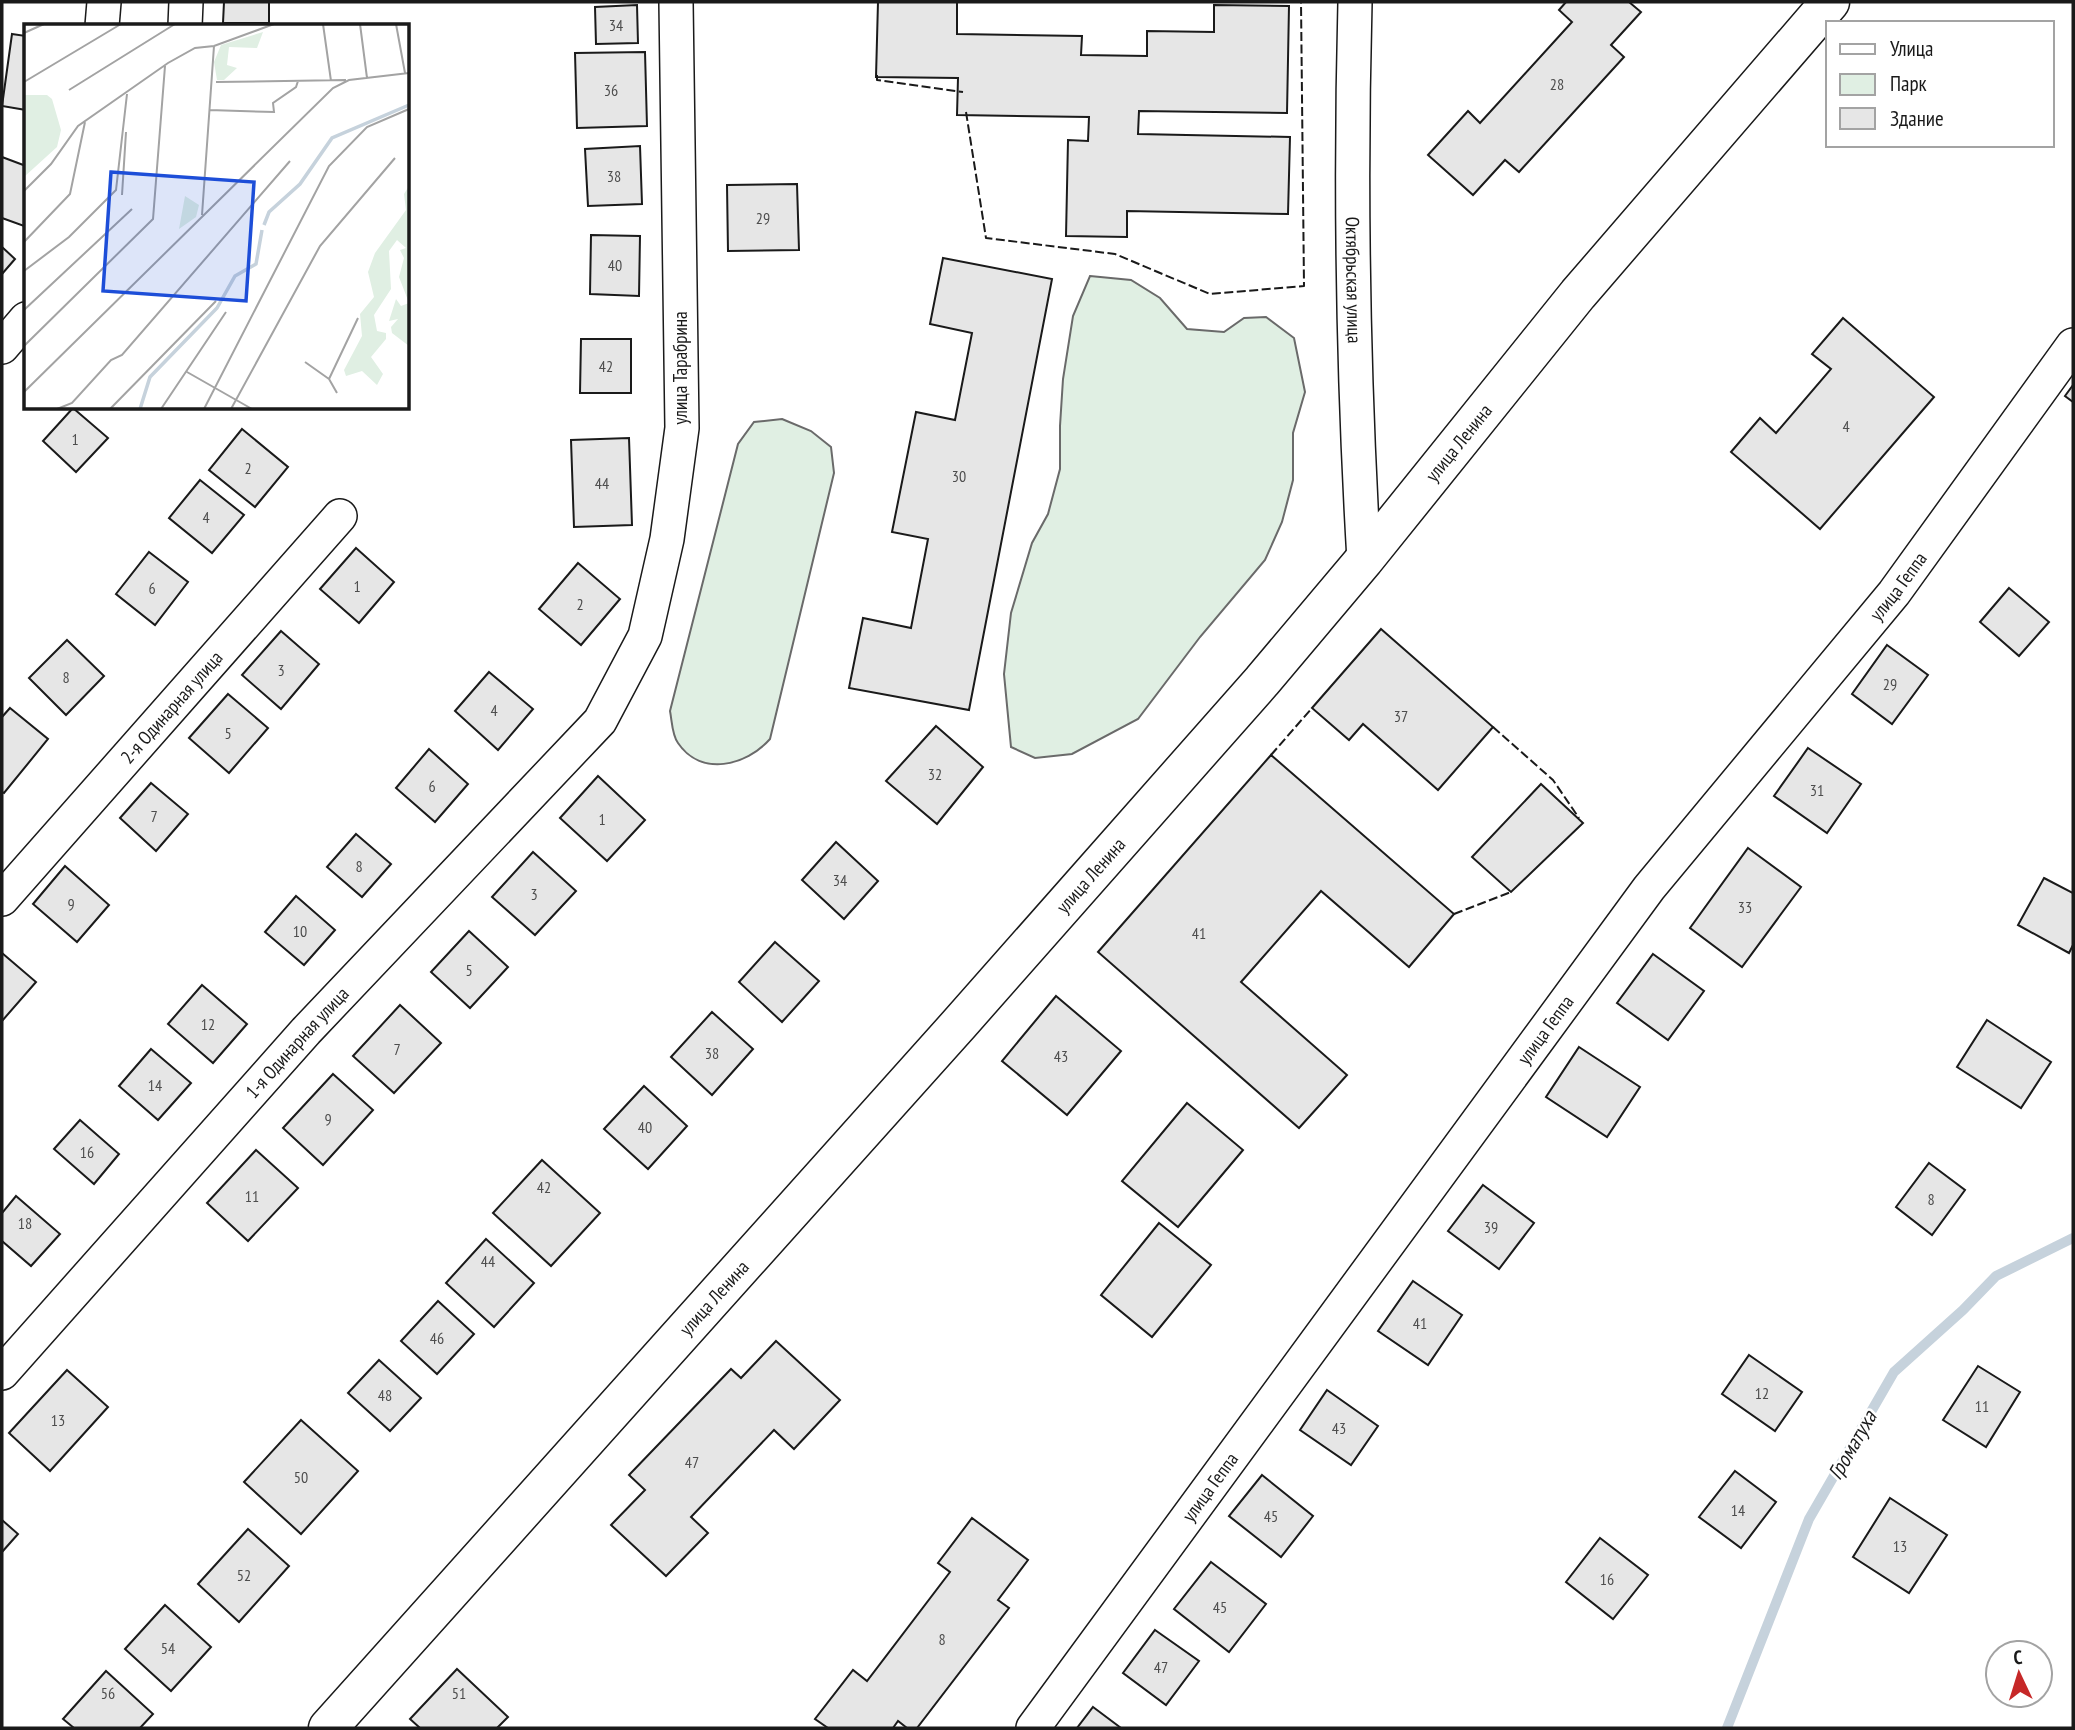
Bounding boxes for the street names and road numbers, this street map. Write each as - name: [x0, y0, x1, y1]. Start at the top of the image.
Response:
- street label: Октябрьская улица: [1341, 217, 1367, 344]
- street label: улица Тарабрина: [668, 311, 692, 425]
- street label: улица Ленина: [1420, 399, 1497, 486]
- street label: улица Геппа: [1864, 547, 1932, 625]
- street label: 2-я Одинарная улица: [115, 646, 228, 768]
- street label: улица Ленина: [1051, 832, 1130, 918]
- street label: 1-я Одинарная улица: [240, 982, 354, 1103]
- street label: улица Геппа: [1512, 990, 1578, 1069]
- street label: улица Ленина: [674, 1255, 754, 1340]
- street label: улица Геппа: [1177, 1448, 1243, 1526]

